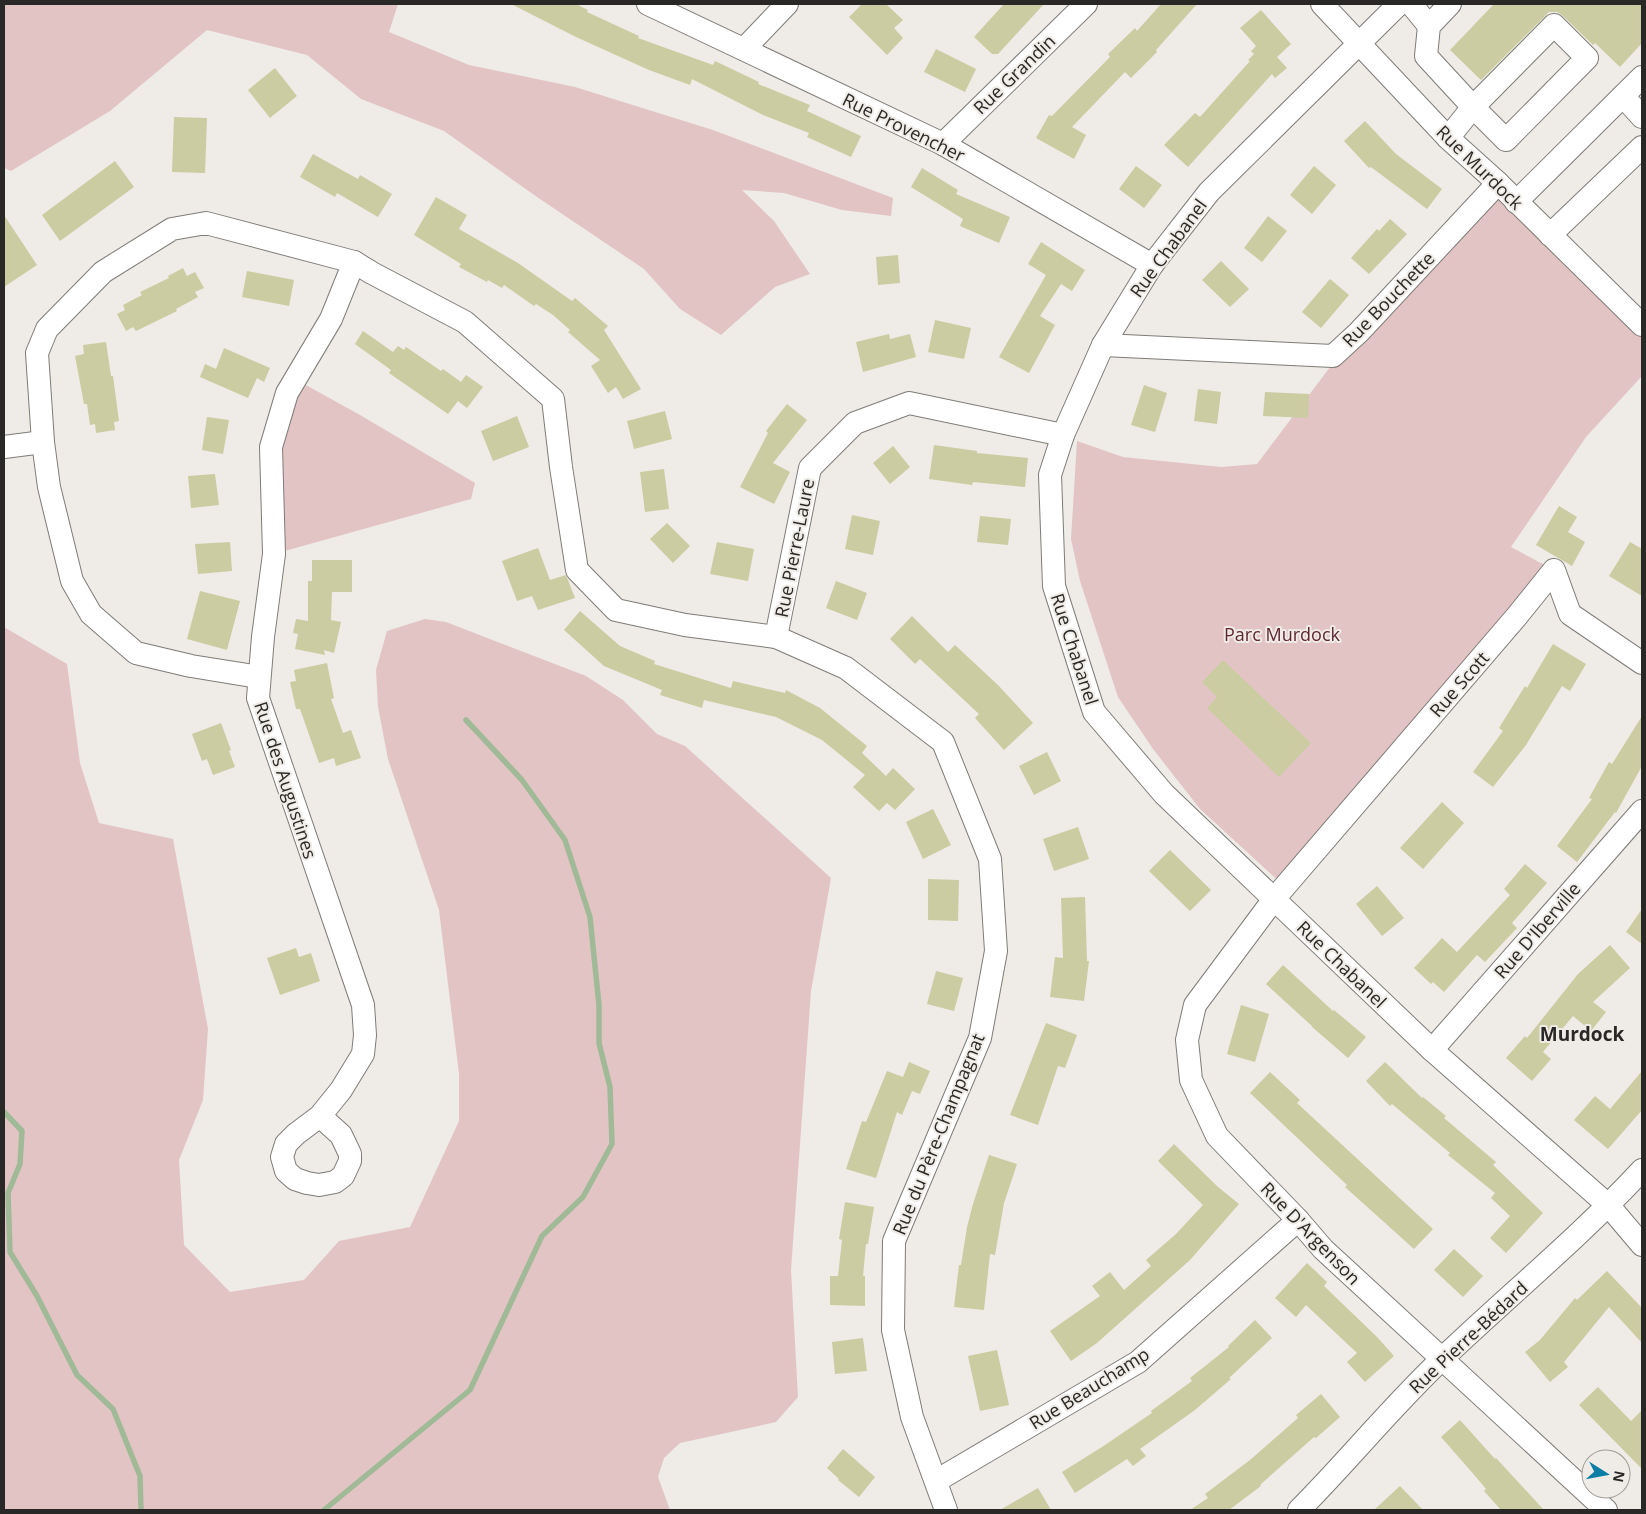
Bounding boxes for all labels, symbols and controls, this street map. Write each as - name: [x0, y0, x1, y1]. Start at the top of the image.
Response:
- street label: Rue Grandin: [968, 29, 1060, 119]
- street label: Rue Provencher: [839, 87, 970, 167]
- street label: Rue Murdock: [1432, 120, 1529, 215]
- street label: Rue Chabanel: [1124, 194, 1212, 302]
- street label: Rue Bouchette: [1337, 246, 1439, 352]
- street label: Rue Pierre-Laure: [769, 477, 819, 619]
- street label: Rue Chabanel: [1046, 590, 1104, 708]
- park label: Parc Murdock: [1224, 622, 1341, 646]
- street label: Rue Scott: [1424, 646, 1494, 722]
- street label: Rue des Augustines: [249, 698, 323, 862]
- street label: Rue D'Iberville: [1489, 877, 1585, 983]
- street label: Rue Chabanel: [1292, 915, 1392, 1013]
- district label: Murdock: [1540, 1021, 1624, 1047]
- street label: Rue du Père-Champagnat: [887, 1030, 989, 1238]
- street label: Rue D'Argenson: [1256, 1176, 1366, 1290]
- street label: Rue Pierre-Bédard: [1403, 1276, 1533, 1398]
- street label: Rue Beauchamp: [1025, 1342, 1153, 1434]
- north arrow: [1581, 1449, 1631, 1499]
- text: N: [1609, 1469, 1630, 1484]

